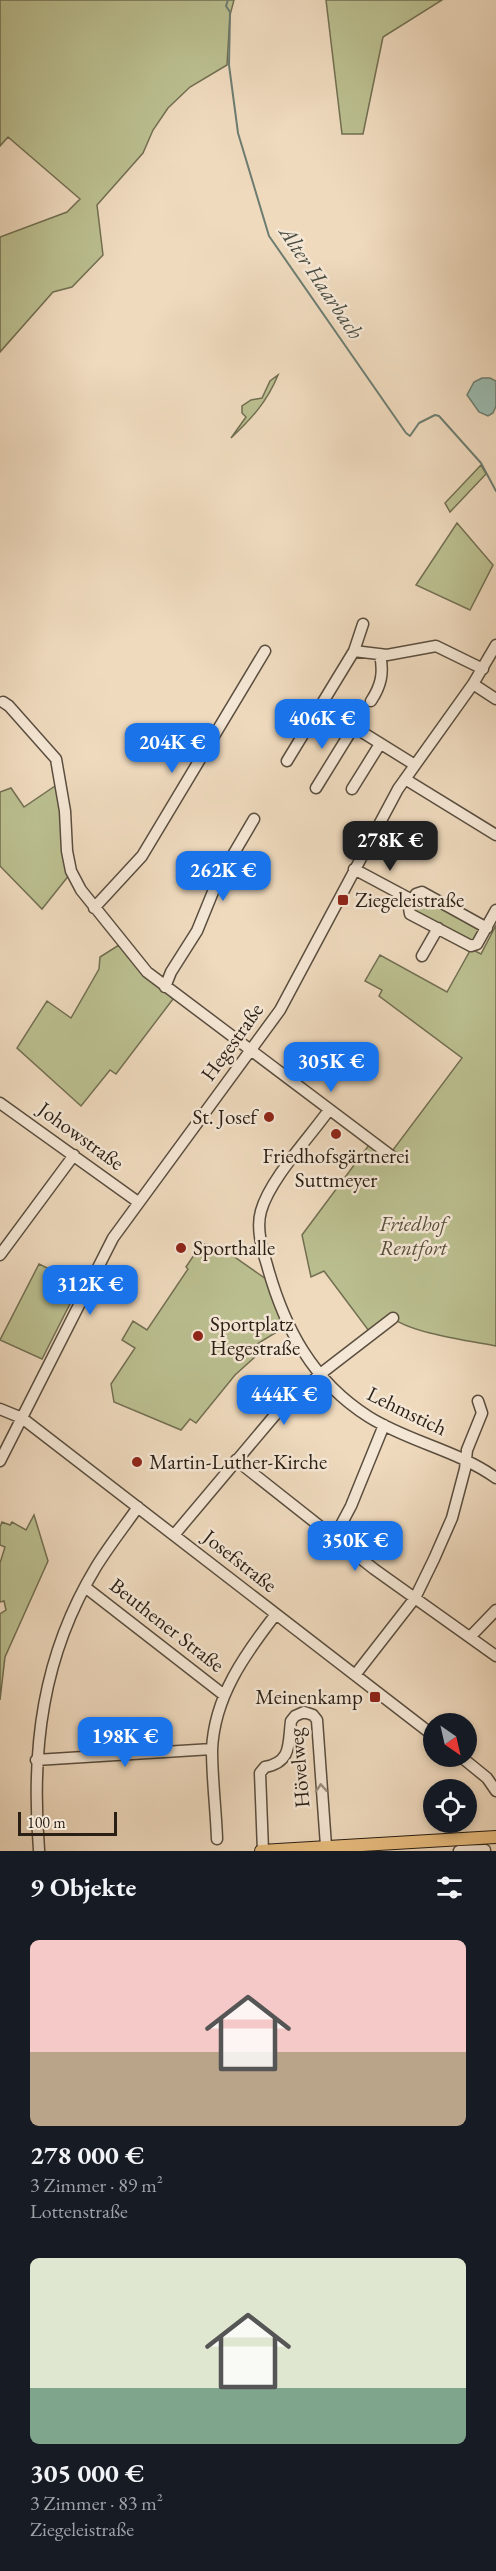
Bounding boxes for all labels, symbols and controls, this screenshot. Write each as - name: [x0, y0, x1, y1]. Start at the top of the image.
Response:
- water label: Alter Haarbach: [272, 218, 370, 345]
- pin: 406K €: [273, 699, 371, 750]
- text: 406K €: [289, 705, 355, 731]
- pin: 204K €: [123, 723, 221, 774]
- text: 204K €: [139, 729, 205, 755]
- pin: 278K €: [341, 821, 439, 872]
- text: 278K €: [357, 827, 423, 853]
- pin: 262K €: [174, 851, 272, 902]
- text: 262K €: [190, 857, 256, 883]
- place label: Ziegeleistraße: [355, 886, 464, 913]
- marker: Ziegeleistraße: [336, 893, 350, 907]
- street label: Hegestraße: [194, 997, 269, 1086]
- pin: 305K €: [282, 1042, 380, 1093]
- text: 305K €: [298, 1048, 364, 1074]
- street label: Johowstraße: [31, 1094, 130, 1176]
- place label: St. Josef: [192, 1103, 259, 1130]
- marker: St. Josef: [262, 1110, 276, 1124]
- marker: Friedhofsgärtnerei Suttmeyer: [329, 1127, 343, 1141]
- place label: Friedhofsgärtnerei Suttmeyer: [263, 1142, 409, 1193]
- park label: Friedhof Rentfort: [378, 1210, 451, 1261]
- place label: Sporthalle: [193, 1234, 275, 1261]
- marker: Sporthalle: [174, 1241, 188, 1255]
- pin: 312K €: [41, 1265, 139, 1316]
- text: 312K €: [57, 1271, 123, 1297]
- place label: Sportplatz Hegestraße: [210, 1310, 300, 1361]
- marker: Sportplatz Hegestraße: [191, 1329, 205, 1343]
- pin: 444K €: [235, 1375, 333, 1426]
- street label: Lehmstich: [363, 1380, 452, 1442]
- text: 444K €: [251, 1381, 317, 1407]
- place label: Martin-Luther-Kirche: [149, 1448, 327, 1475]
- marker: Martin-Luther-Kirche: [130, 1455, 144, 1469]
- pin: 350K €: [306, 1521, 404, 1572]
- street label: Josefstraße: [196, 1522, 283, 1598]
- text: 350K €: [322, 1527, 388, 1553]
- street label: Beuthener Straße: [105, 1571, 230, 1678]
- place label: Meinenkamp: [255, 1683, 363, 1710]
- marker: Meinenkamp: [368, 1690, 382, 1704]
- north arrow: [423, 1713, 477, 1767]
- map controls: [423, 1713, 477, 1833]
- pin: 198K €: [76, 1717, 174, 1768]
- text: 198K €: [92, 1723, 158, 1749]
- street label: Hövelweg: [281, 1726, 315, 1809]
- button: locate: [423, 1779, 477, 1833]
- one-way arrow: [315, 1784, 328, 1793]
- scale bar: [18, 1809, 117, 1836]
- text: 100 m: [27, 1812, 66, 1833]
- text: 9 Objekte: [30, 1870, 136, 1904]
- icon: filters: [433, 1871, 466, 1904]
- icon: home: [194, 1979, 302, 2087]
- text: 278 000 €: [30, 2138, 144, 2172]
- text: 3 Zimmer · 89 m²: [30, 2172, 163, 2198]
- text: Lottenstraße: [30, 2198, 128, 2224]
- icon: home: [194, 2297, 302, 2405]
- text: 305 000 €: [30, 2456, 144, 2490]
- text: 3 Zimmer · 83 m²: [30, 2490, 163, 2516]
- text: Ziegeleistraße: [30, 2516, 134, 2542]

